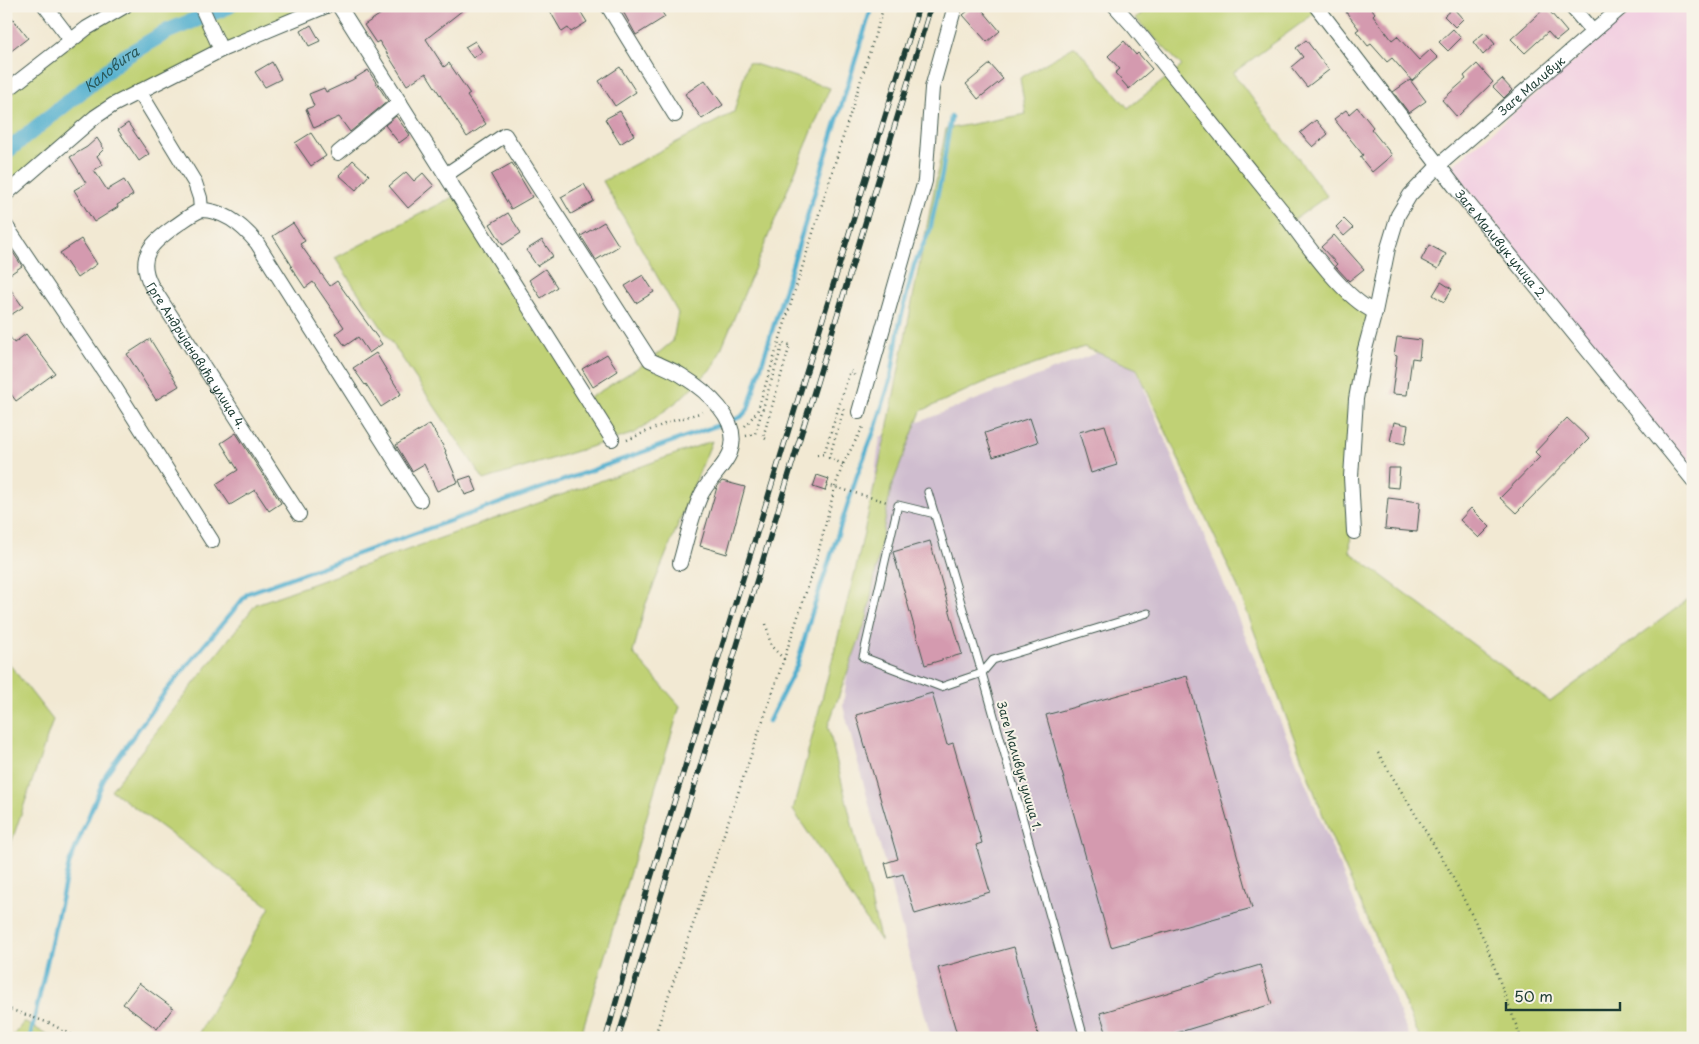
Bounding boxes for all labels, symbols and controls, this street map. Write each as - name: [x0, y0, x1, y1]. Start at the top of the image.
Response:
- water label: Каловита: [78, 40, 143, 97]
- street label: Заге Маливук: [1494, 51, 1569, 119]
- street label: Заге Маливук улица 2.: [1451, 185, 1552, 303]
- street label: Грге Андријановића улица 4.: [142, 278, 251, 432]
- street label: Заге Маливук улица 1.: [993, 699, 1047, 833]
- scale bar: [1506, 979, 1620, 1011]
- text: 50 m: [1514, 984, 1553, 1007]

